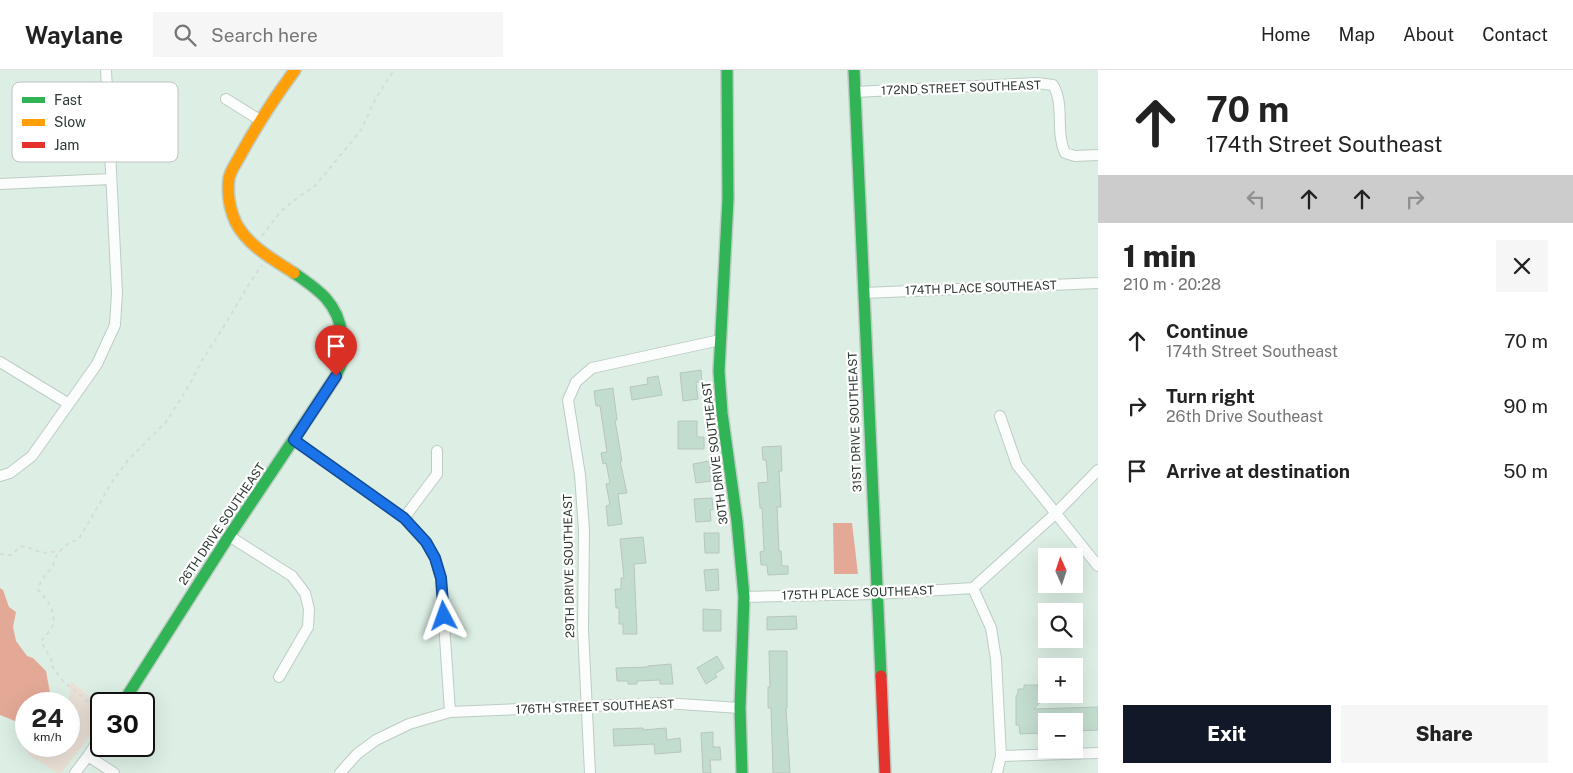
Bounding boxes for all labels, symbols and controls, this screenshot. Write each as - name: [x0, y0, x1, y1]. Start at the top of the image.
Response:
- search box: [153, 12, 503, 57]
- text: Waylane: [25, 21, 123, 49]
- icon: search: [171, 21, 199, 49]
- text: Search here: [211, 24, 318, 46]
- text: Home: [1261, 24, 1311, 45]
- text: Map: [1339, 24, 1375, 45]
- text: About: [1403, 24, 1454, 45]
- text: Contact: [1482, 24, 1548, 45]
- street label: 172ND STREET SOUTHEAST: [881, 78, 1041, 98]
- legend: [12, 82, 178, 162]
- text: 70 m: [1206, 89, 1289, 130]
- icon: ahead: [1123, 90, 1188, 155]
- text: Fast: [54, 92, 82, 108]
- text: Slow: [54, 114, 86, 130]
- text: 174th Street Southeast: [1206, 131, 1443, 157]
- text: Jam: [54, 137, 79, 153]
- icon: left: [1242, 185, 1270, 213]
- icon: ahead: [1295, 185, 1323, 213]
- icon: ahead: [1348, 185, 1376, 213]
- icon: right: [1401, 185, 1429, 213]
- text: 1 min: [1123, 238, 1196, 274]
- button: close: [1496, 240, 1548, 292]
- text: 210 m · 20:28: [1123, 275, 1221, 294]
- street label: 174TH PLACE SOUTHEAST: [905, 278, 1057, 298]
- text: Continue: [1166, 320, 1248, 342]
- pin: [315, 325, 357, 376]
- icon: ahead: [1123, 327, 1151, 355]
- text: 70 m: [1504, 330, 1548, 352]
- icon: arrive: [322, 332, 350, 360]
- text: 174th Street Southeast: [1166, 342, 1338, 361]
- street label: 31ST DRIVE SOUTHEAST: [846, 352, 864, 492]
- street label: 30TH DRIVE SOUTHEAST: [699, 381, 731, 525]
- text: Turn right: [1166, 385, 1255, 407]
- icon: right: [1123, 392, 1151, 420]
- text: 90 m: [1504, 395, 1548, 417]
- text: 26th Drive Southeast: [1166, 407, 1323, 426]
- icon: arrive: [1123, 457, 1151, 485]
- street label: 26TH DRIVE SOUTHEAST: [176, 460, 268, 588]
- text: Arrive at destination: [1166, 460, 1350, 482]
- text: 50 m: [1503, 460, 1548, 482]
- street label: 29TH DRIVE SOUTHEAST: [561, 494, 577, 638]
- north arrow: [1038, 548, 1082, 592]
- map controls: [1038, 548, 1083, 758]
- street label: 175TH PLACE SOUTHEAST: [782, 583, 934, 603]
- position arrow: [417, 589, 469, 641]
- button: search: [1038, 603, 1083, 648]
- button: +: [1038, 658, 1083, 703]
- speed limit sign: 30: [90, 692, 155, 757]
- street label: 176TH STREET SOUTHEAST: [515, 697, 675, 717]
- text: 24: [31, 703, 64, 733]
- button: Exit: [1123, 705, 1331, 763]
- button: Share: [1341, 705, 1548, 763]
- button: −: [1038, 713, 1083, 758]
- text: km/h: [33, 730, 62, 744]

